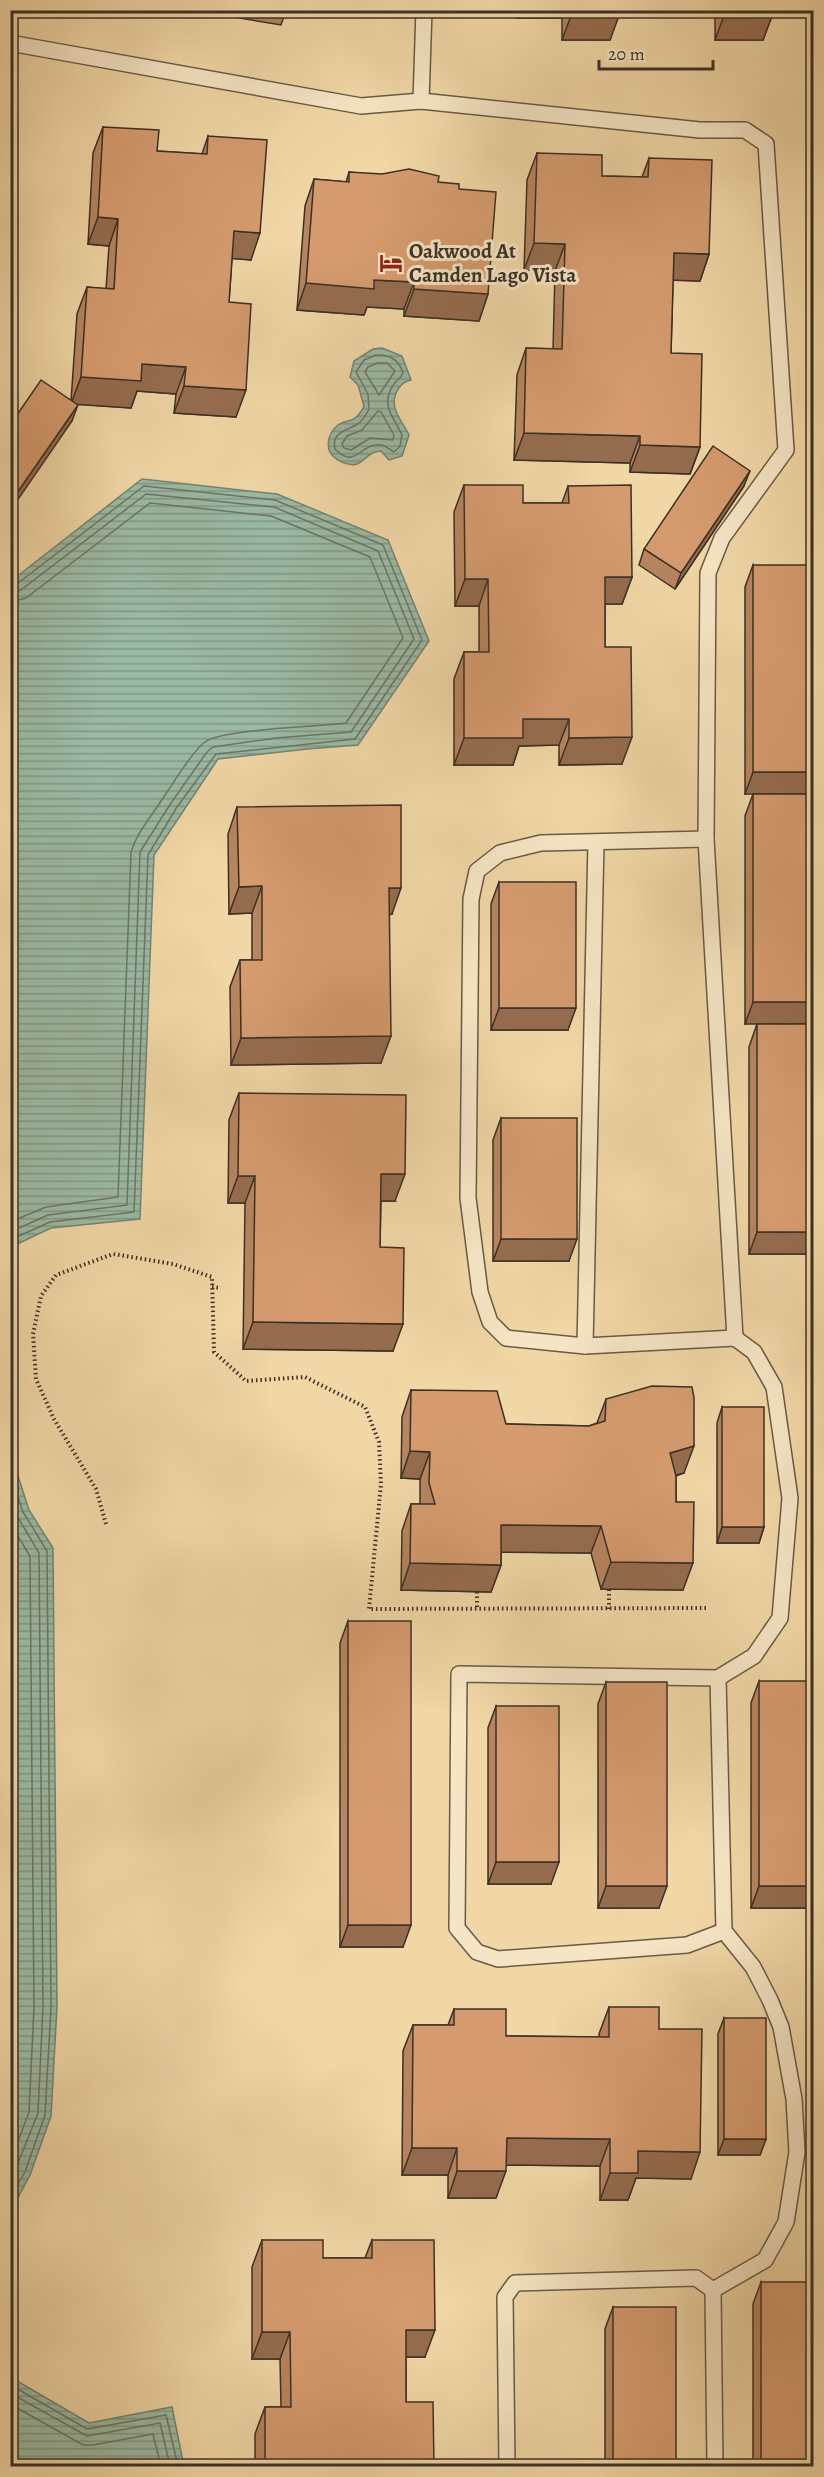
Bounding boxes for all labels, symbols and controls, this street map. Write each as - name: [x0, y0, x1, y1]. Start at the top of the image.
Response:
- scale bar: [599, 33, 713, 71]
- text: 20 m: [608, 42, 645, 66]
- place label: Oakwood At Camden Lago Vista: [409, 237, 577, 289]
- hotel icon: Oakwood At Camden Lago Vista: [378, 250, 404, 276]

